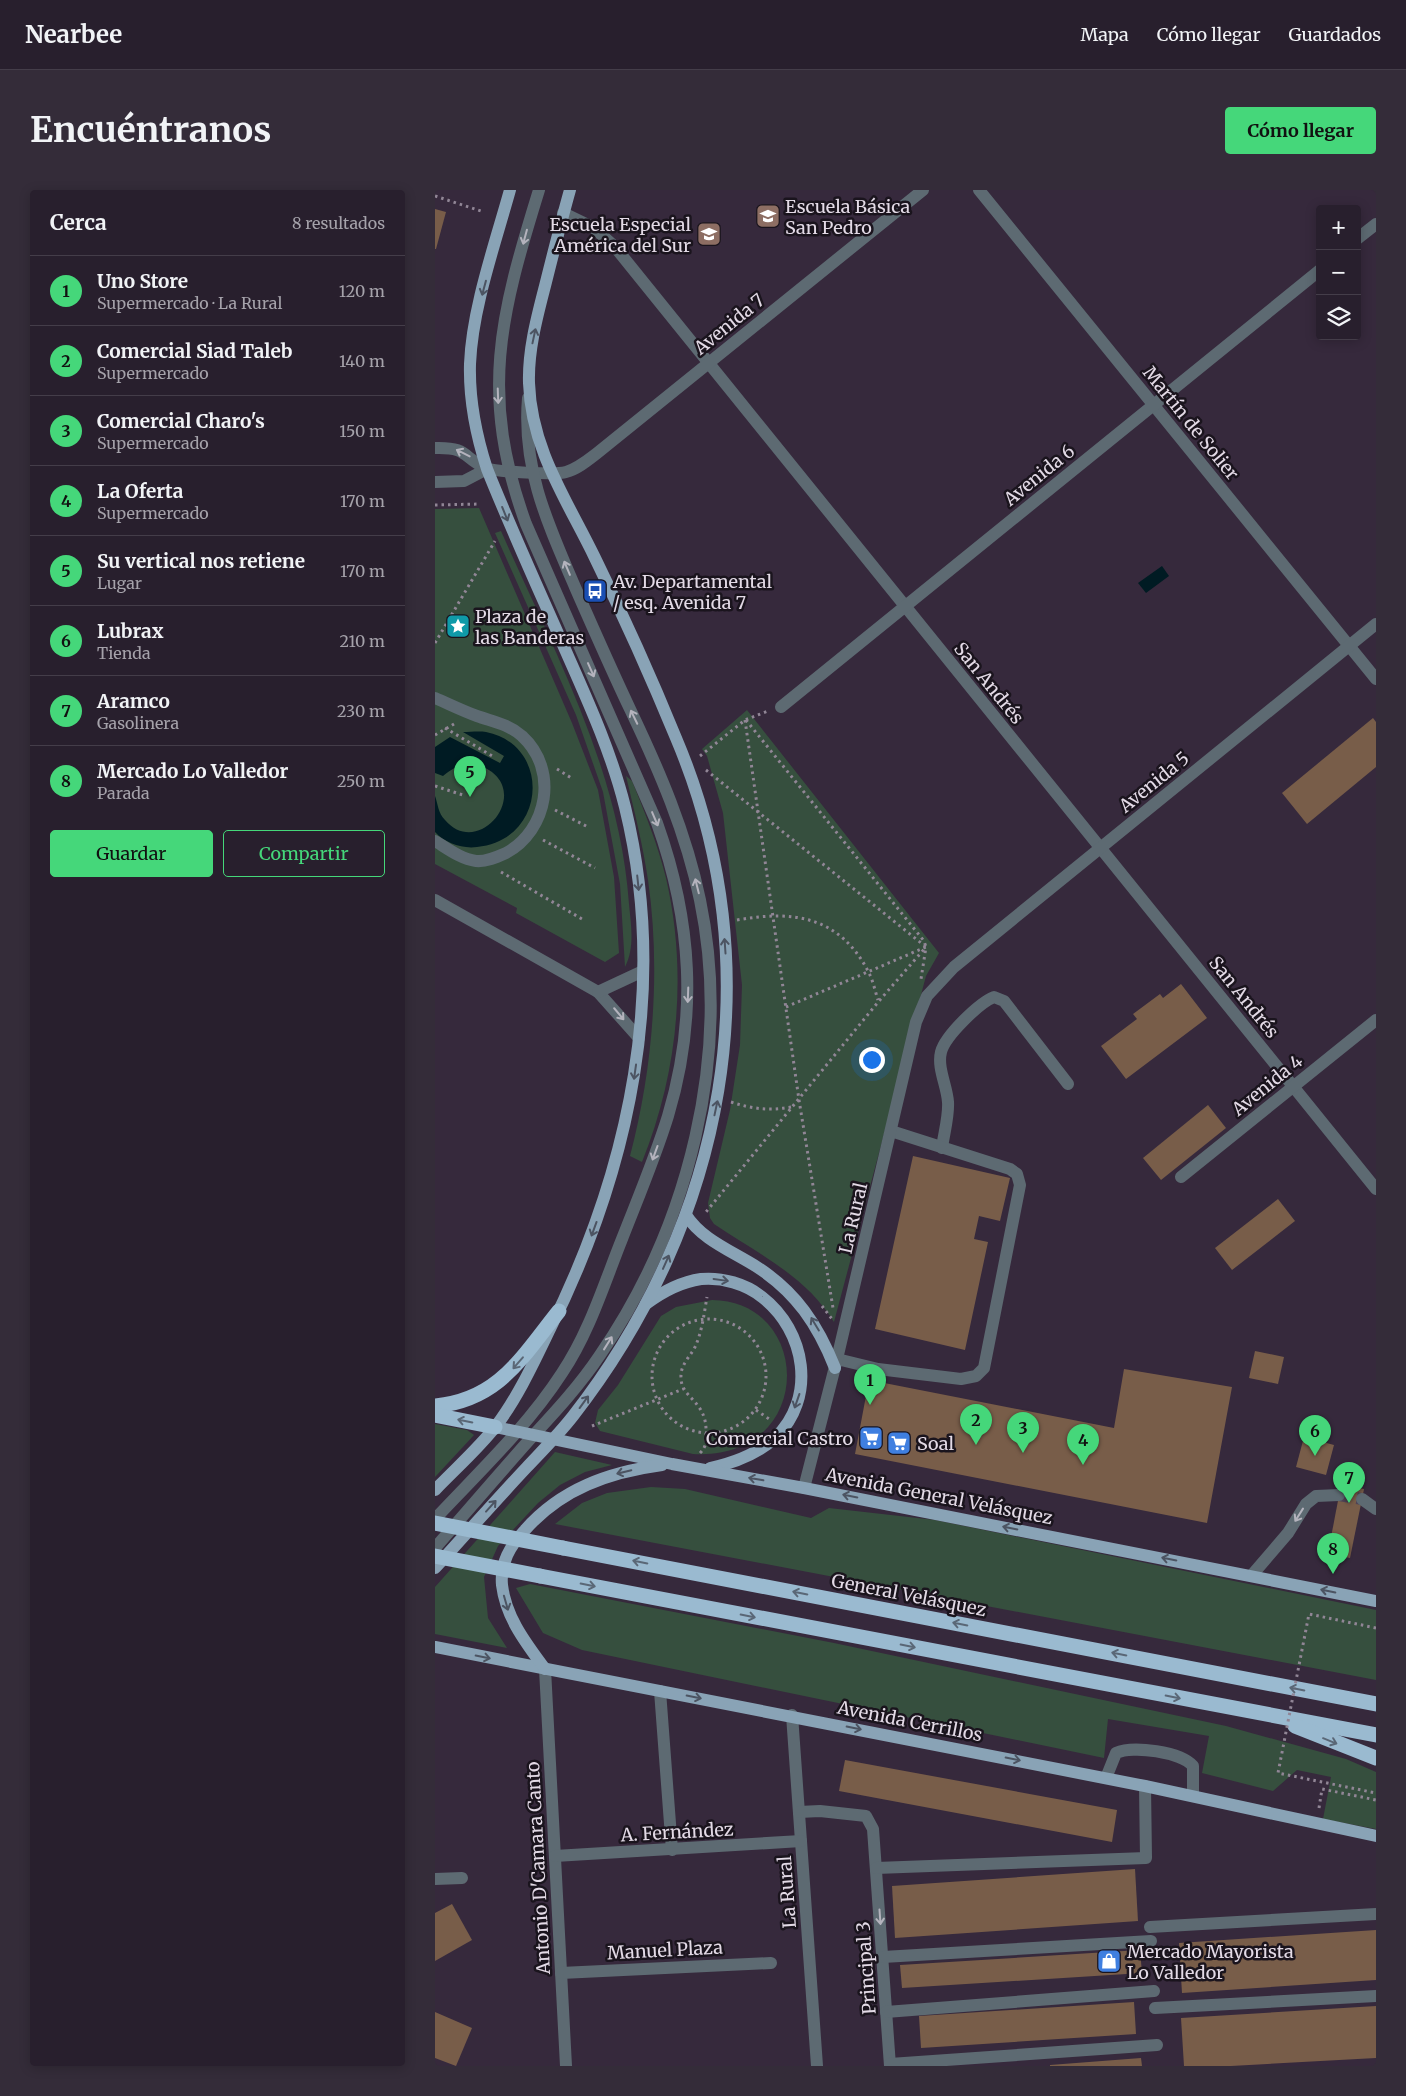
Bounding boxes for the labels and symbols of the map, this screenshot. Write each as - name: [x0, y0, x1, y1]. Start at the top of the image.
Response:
- place label: Escuela Básica San Pedro: [785, 195, 910, 239]
- school or university icon: Escuela Básica San Pedro: [755, 203, 781, 229]
- place label: Escuela Especial América del Sur: [549, 213, 691, 257]
- school or university icon: Escuela Especial América del Sur: [696, 221, 722, 247]
- one-way arrow: [519, 228, 529, 244]
- one-way arrow: [479, 279, 488, 295]
- street label: Avenida 7: [688, 289, 769, 360]
- one-way arrow: [529, 328, 539, 344]
- street label: Martín de Solier: [1138, 362, 1244, 484]
- one-way arrow: [494, 388, 503, 404]
- street label: Avenida 6: [998, 439, 1079, 511]
- one-way arrow: [455, 447, 470, 457]
- one-way arrow: [501, 506, 511, 521]
- one-way arrow: [562, 561, 572, 576]
- place label: Av. Departamental / esq. Avenida 7: [612, 570, 773, 614]
- bus stop icon: Av. Departamental / esq. Avenida 7: [582, 578, 608, 604]
- place label: Plaza de las Banderas: [475, 605, 584, 649]
- place icon: Plaza de las Banderas: [445, 613, 471, 639]
- street label: San Andrés: [949, 638, 1029, 729]
- one-way arrow: [586, 662, 596, 677]
- one-way arrow: [628, 709, 638, 724]
- street label: Avenida 5: [1113, 747, 1194, 818]
- pin: 5: [454, 756, 486, 797]
- one-way arrow: [651, 811, 660, 826]
- one-way arrow: [633, 874, 643, 890]
- one-way arrow: [692, 879, 701, 895]
- one-way arrow: [720, 938, 730, 954]
- street label: San Andrés: [1204, 952, 1284, 1043]
- one-way arrow: [683, 987, 692, 1003]
- one-way arrow: [614, 1007, 625, 1020]
- your location: [859, 1047, 885, 1073]
- street label: Avenida 4: [1226, 1049, 1307, 1121]
- one-way arrow: [630, 1064, 640, 1080]
- one-way arrow: [712, 1100, 721, 1116]
- one-way arrow: [649, 1146, 658, 1161]
- street label: La Rural: [834, 1180, 872, 1256]
- one-way arrow: [589, 1221, 598, 1236]
- one-way arrow: [661, 1255, 671, 1270]
- one-way arrow: [713, 1276, 729, 1286]
- one-way arrow: [809, 1317, 819, 1331]
- one-way arrow: [603, 1336, 613, 1350]
- one-way arrow: [512, 1356, 523, 1369]
- pin: 1: [854, 1364, 886, 1405]
- one-way arrow: [792, 1393, 801, 1408]
- one-way arrow: [579, 1395, 589, 1409]
- pin: 2: [960, 1404, 992, 1445]
- pin: 3: [1007, 1412, 1039, 1453]
- pin: 6: [1299, 1415, 1331, 1456]
- one-way arrow: [457, 1416, 473, 1425]
- pin: 4: [1067, 1424, 1099, 1465]
- supermarket icon: Comercial Castro: [858, 1425, 884, 1451]
- place label: Comercial Castro: [706, 1427, 853, 1450]
- supermarket icon: Soal: [886, 1430, 912, 1456]
- place label: Soal: [917, 1432, 954, 1455]
- street label: Avenida General Velásquez: [823, 1462, 1055, 1529]
- pin: 7: [1333, 1462, 1365, 1503]
- one-way arrow: [616, 1468, 632, 1477]
- one-way arrow: [749, 1474, 765, 1484]
- one-way arrow: [843, 1491, 859, 1501]
- one-way arrow: [486, 1499, 497, 1512]
- one-way arrow: [1294, 1508, 1304, 1522]
- one-way arrow: [1002, 1522, 1018, 1532]
- pin: 8: [1317, 1533, 1349, 1574]
- one-way arrow: [1161, 1554, 1177, 1563]
- one-way arrow: [633, 1557, 649, 1567]
- street label: General Velásquez: [830, 1569, 989, 1621]
- one-way arrow: [580, 1581, 596, 1591]
- one-way arrow: [1321, 1586, 1337, 1595]
- one-way arrow: [792, 1588, 808, 1597]
- one-way arrow: [502, 1595, 512, 1611]
- one-way arrow: [740, 1611, 756, 1621]
- one-way arrow: [952, 1618, 968, 1628]
- one-way arrow: [899, 1642, 915, 1652]
- one-way arrow: [1112, 1649, 1128, 1659]
- one-way arrow: [474, 1652, 490, 1662]
- one-way arrow: [1289, 1683, 1305, 1693]
- one-way arrow: [1165, 1692, 1181, 1702]
- one-way arrow: [686, 1693, 702, 1703]
- street label: Avenida Cerrillos: [835, 1695, 985, 1746]
- one-way arrow: [845, 1723, 861, 1733]
- one-way arrow: [1322, 1737, 1337, 1746]
- one-way arrow: [1005, 1755, 1021, 1765]
- street label: Antonio D'Camara Canto: [521, 1761, 555, 1976]
- street label: A. Fernández: [619, 1818, 734, 1846]
- street label: La Rural: [773, 1855, 801, 1929]
- one-way arrow: [875, 1909, 884, 1925]
- street label: Principal 3: [851, 1921, 881, 2015]
- street label: Manuel Plaza: [607, 1935, 724, 1965]
- place label: Mercado Mayorista Lo Valledor: [1127, 1940, 1294, 1984]
- shop icon: Mercado Mayorista Lo Valledor: [1096, 1948, 1122, 1974]

